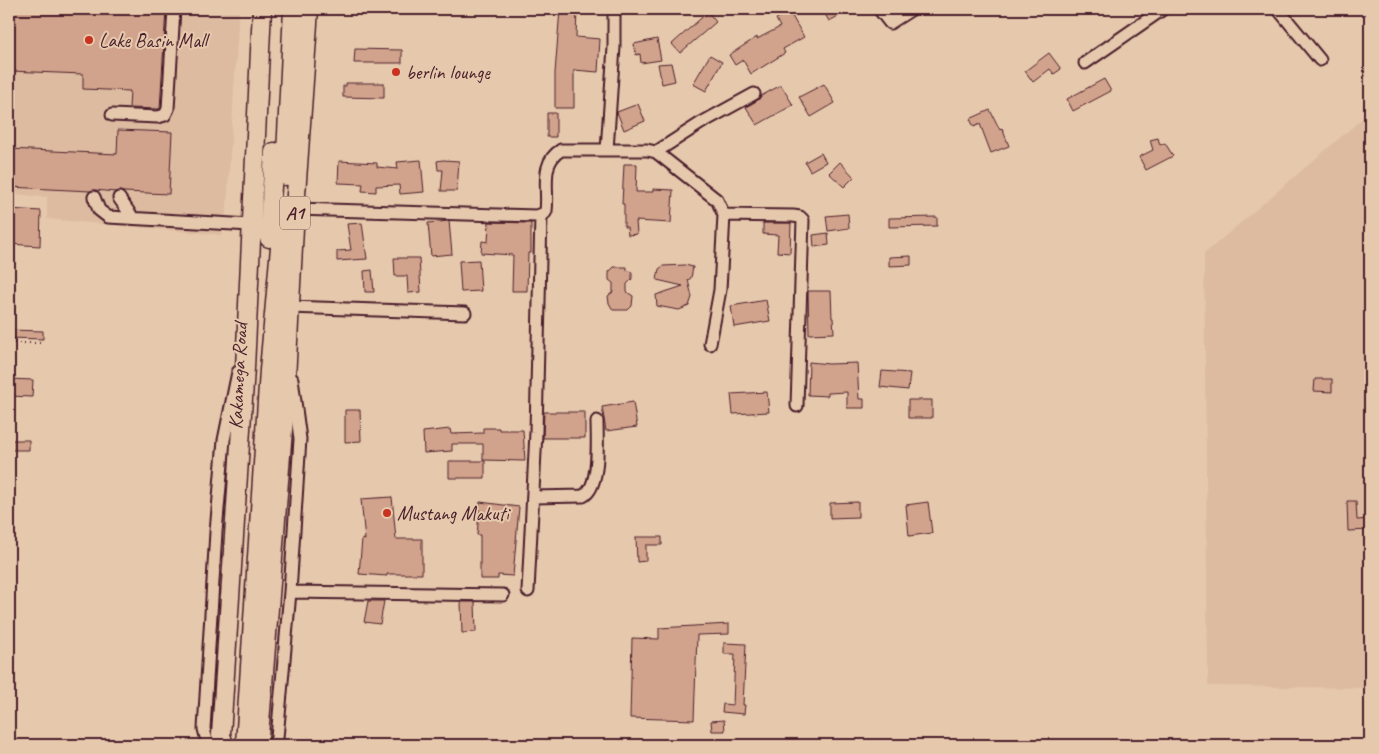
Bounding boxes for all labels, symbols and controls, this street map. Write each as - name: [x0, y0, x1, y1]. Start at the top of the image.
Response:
- place label: Lake Basin Mall: [99, 28, 211, 53]
- marker: Lake Basin Mall: [83, 34, 95, 46]
- place label: berlin lounge: [406, 60, 491, 85]
- marker: berlin lounge: [390, 66, 402, 78]
- road number: A1: [280, 197, 310, 230]
- street label: Kakamega Road: [223, 319, 253, 430]
- place label: Mustang Makuti: [397, 501, 511, 526]
- marker: Mustang Makuti: [381, 507, 393, 519]

